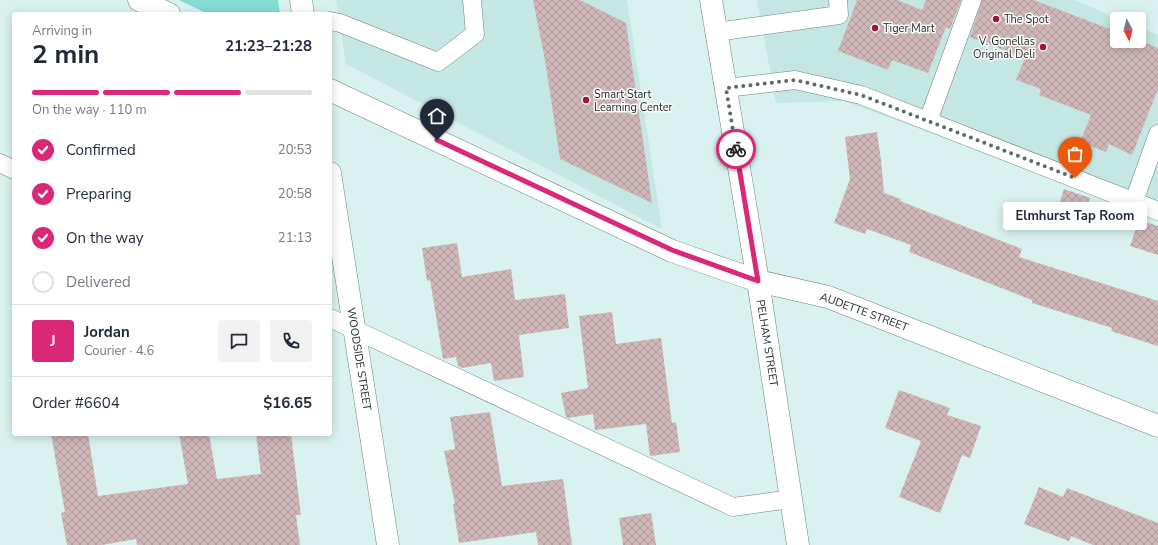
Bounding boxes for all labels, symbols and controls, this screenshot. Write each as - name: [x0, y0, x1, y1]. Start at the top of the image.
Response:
- place label: The Spot: [1004, 12, 1049, 27]
- north arrow: [1110, 12, 1146, 48]
- map controls: [1110, 12, 1146, 48]
- marker: The Spot: [991, 14, 1001, 24]
- place label: Tiger Mart: [883, 21, 935, 36]
- text: Arriving in: [32, 22, 92, 40]
- marker: Tiger Mart: [870, 23, 880, 33]
- place label: V. Gonellas Original Deli: [973, 34, 1035, 62]
- text: 21:23–21:28: [225, 36, 312, 56]
- text: 2 min: [32, 37, 99, 72]
- marker: V. Gonellas Original Deli: [1038, 42, 1048, 52]
- place label: Smart Start Learning Center: [594, 87, 673, 115]
- marker: Smart Start Learning Center: [581, 95, 591, 105]
- pin: [420, 99, 454, 140]
- text: On the way · 110 m: [32, 101, 147, 119]
- icon: home: [426, 105, 448, 127]
- courier: [716, 129, 756, 169]
- pin: [1058, 137, 1092, 178]
- icon: bike: [725, 138, 747, 160]
- icon: check: [32, 139, 54, 161]
- text: Confirmed: [66, 140, 136, 160]
- text: 20:53: [278, 141, 312, 159]
- icon: bag: [1064, 143, 1086, 165]
- icon: check: [32, 183, 54, 205]
- text: Preparing: [66, 184, 131, 204]
- text: 20:58: [278, 185, 312, 203]
- callout: Elmhurst Tap Room: [1003, 202, 1147, 230]
- text: Elmhurst Tap Room: [1016, 207, 1134, 225]
- icon: check: [32, 227, 54, 249]
- text: On the way: [66, 228, 144, 248]
- text: 21:13: [278, 229, 312, 247]
- text: Delivered: [66, 272, 131, 292]
- street label: AUDETTE STREET: [818, 289, 911, 335]
- street label: PELHAM STREET: [753, 298, 781, 388]
- street label: WOODSIDE STREET: [343, 307, 375, 412]
- button: chat: [218, 320, 260, 362]
- button: phone: [270, 320, 312, 362]
- text: Jordan: [84, 322, 130, 342]
- text: J: [50, 331, 56, 351]
- text: Courier · 4.6: [84, 342, 154, 360]
- text: Order #6604: [32, 393, 120, 413]
- text: $16.65: [263, 393, 312, 413]

